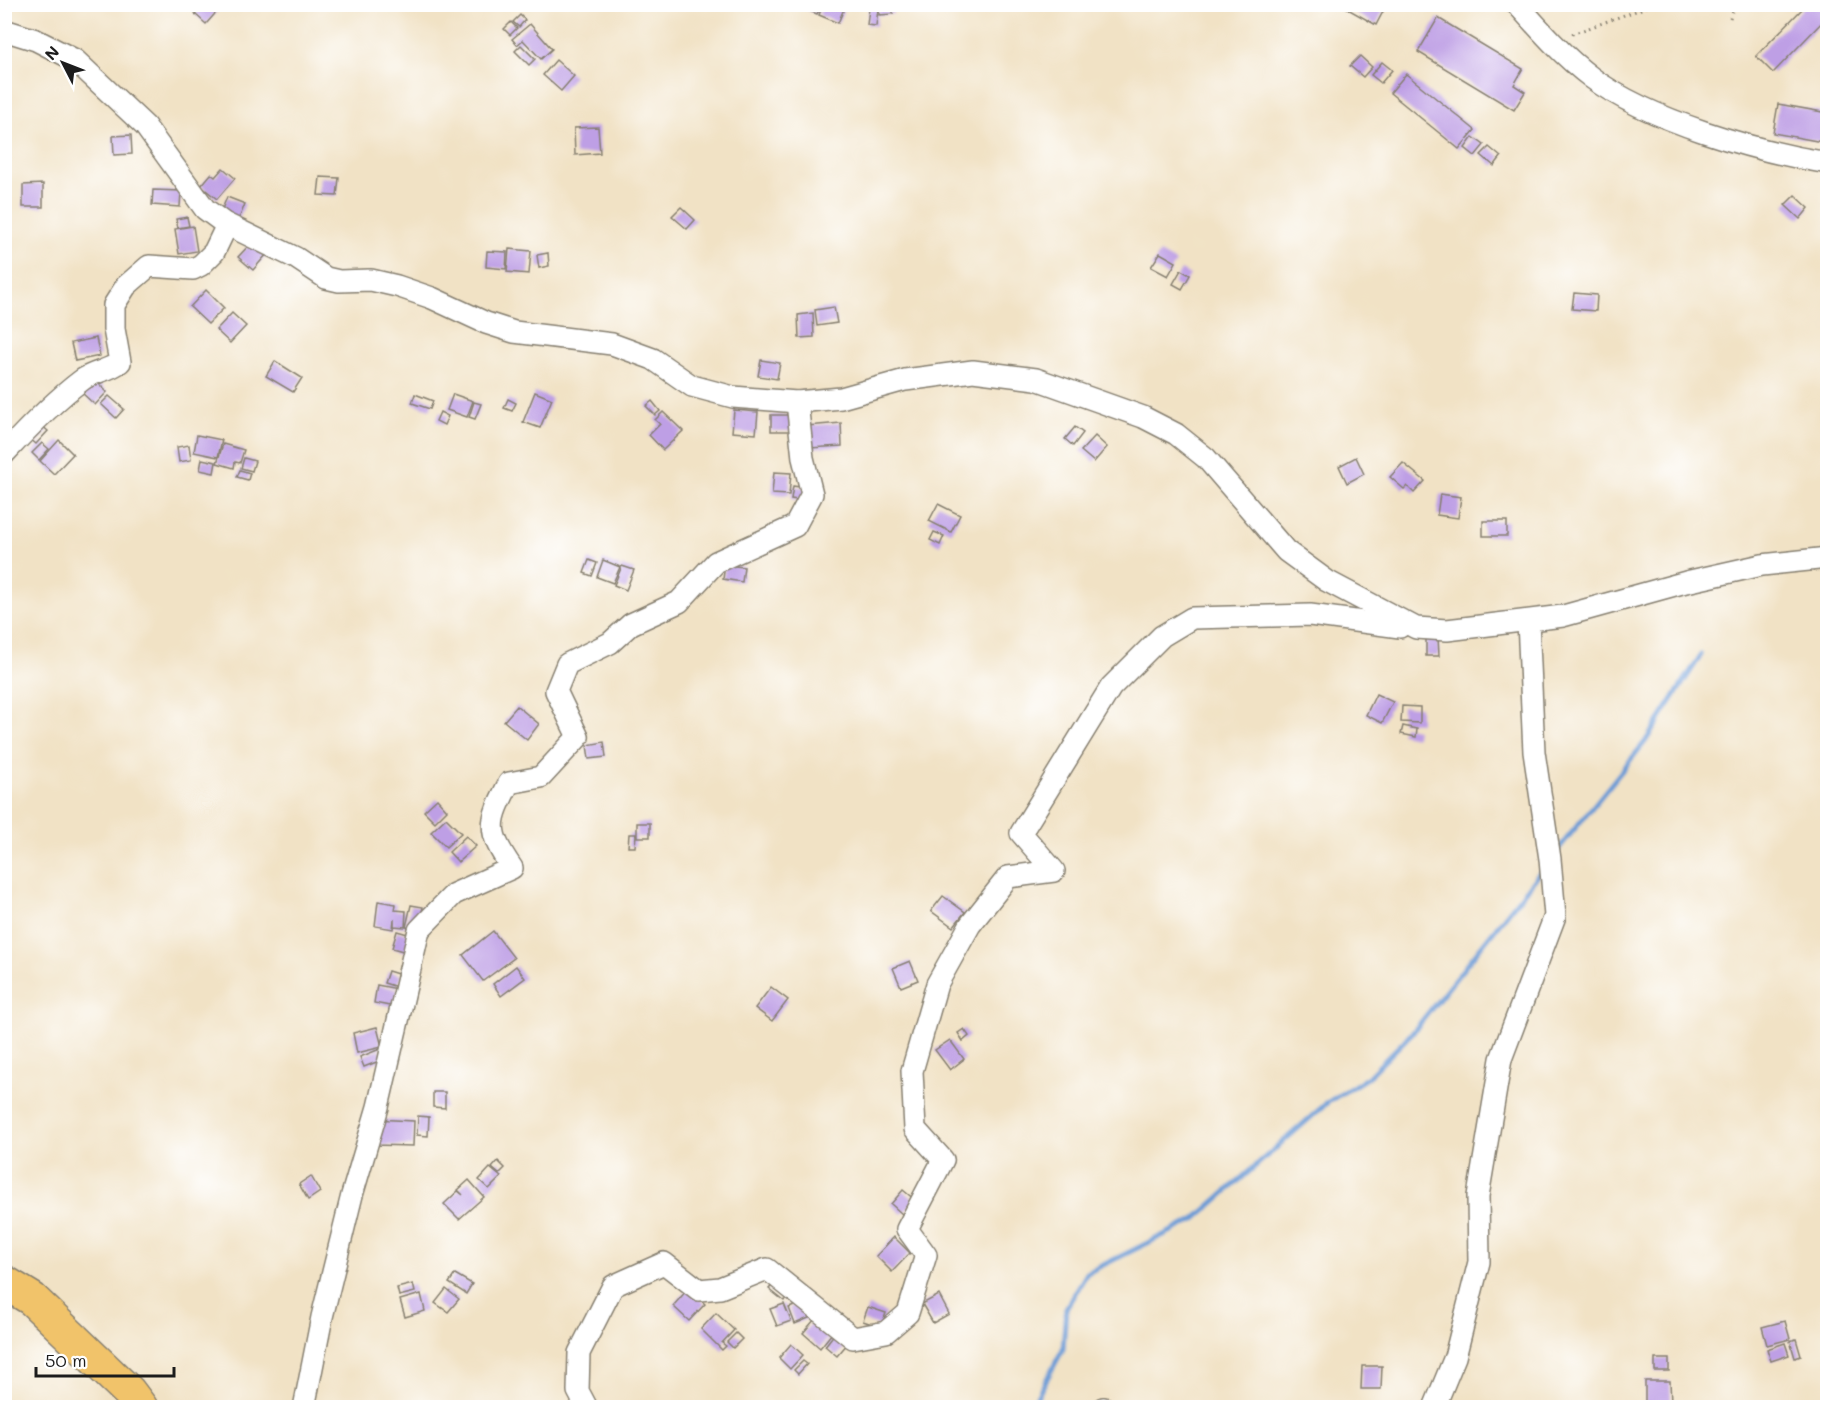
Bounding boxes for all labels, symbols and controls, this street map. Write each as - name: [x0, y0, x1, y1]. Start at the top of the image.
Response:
- north arrow: [33, 33, 93, 93]
- text: N: [40, 41, 63, 64]
- scale bar: [36, 1340, 174, 1378]
- text: 50 m: [45, 1348, 87, 1372]

